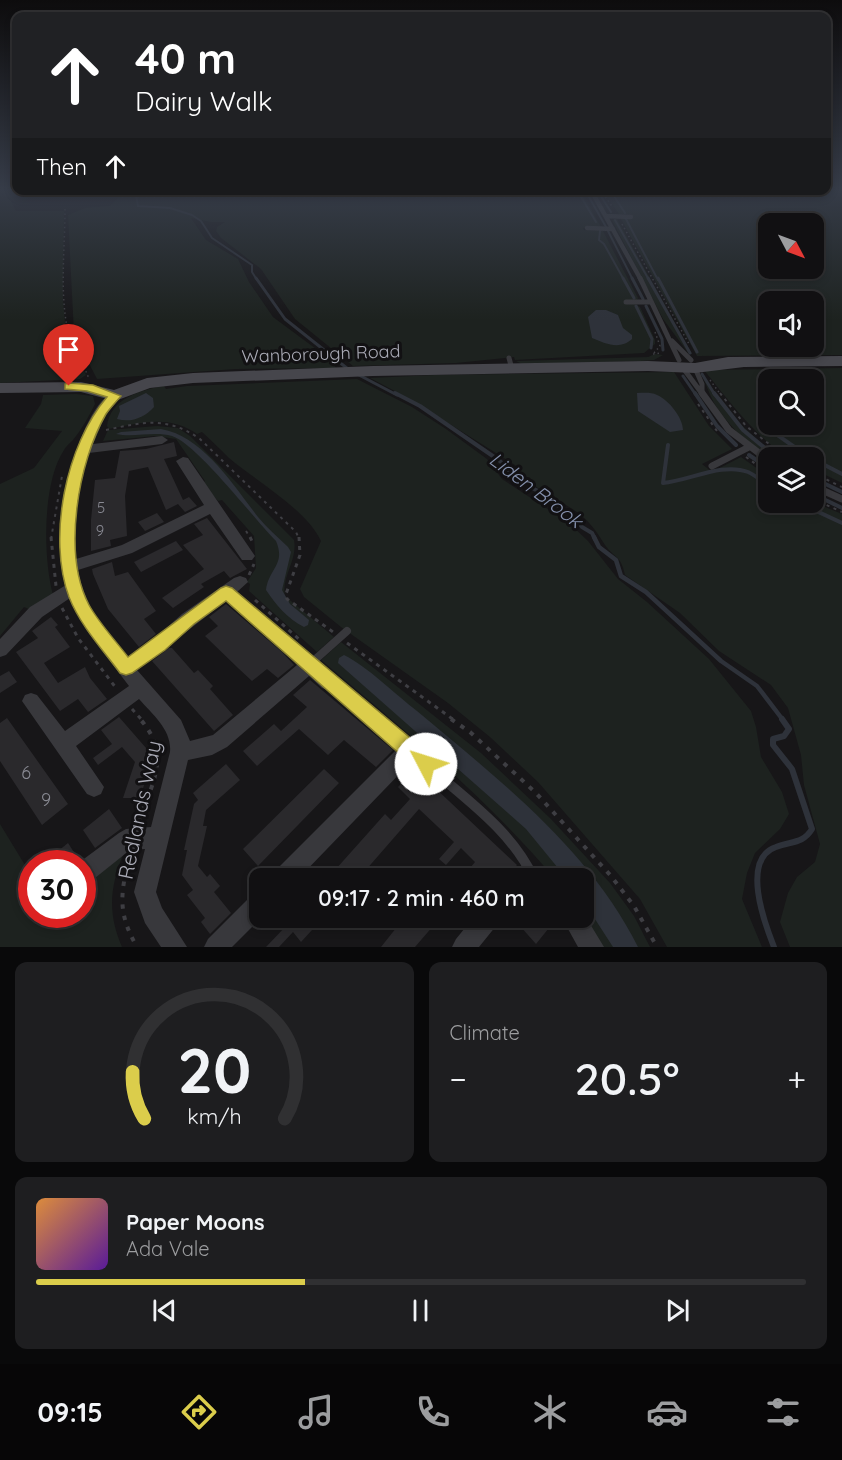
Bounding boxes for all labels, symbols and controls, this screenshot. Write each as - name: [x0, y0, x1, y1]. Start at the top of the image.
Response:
- text: 40 m: [135, 32, 236, 85]
- icon: ahead: [36, 36, 114, 114]
- text: Dairy Walk: [135, 84, 273, 118]
- icon: ahead: [99, 150, 132, 183]
- text: Then: [36, 153, 87, 181]
- north arrow: [758, 213, 824, 279]
- map controls: [758, 213, 824, 513]
- button: sound: [758, 291, 824, 357]
- pin: [43, 324, 94, 386]
- icon: arrive: [52, 333, 85, 366]
- street label: Wanborough Road: [241, 339, 401, 368]
- button: search: [758, 369, 824, 435]
- water label: Liden Brook: [485, 446, 590, 534]
- button: layers: [758, 447, 824, 513]
- house number: 5: [97, 498, 105, 517]
- house number: 9: [96, 521, 104, 540]
- position arrow: [394, 732, 458, 796]
- street label: Redlands Way: [112, 738, 166, 882]
- house number: 6: [21, 761, 31, 784]
- house number: 9: [41, 788, 51, 811]
- speed limit sign: 30: [18, 850, 96, 928]
- text: 09:17 · 2 min · 460 m: [318, 884, 525, 912]
- text: Climate: [450, 1020, 520, 1045]
- text: 20: [177, 1031, 251, 1109]
- text: 20.5°: [574, 1050, 680, 1106]
- text: −: [450, 1058, 467, 1099]
- text: +: [787, 1058, 806, 1099]
- text: km/h: [187, 1103, 241, 1129]
- text: Paper Moons: [126, 1208, 265, 1236]
- text: Ada Vale: [126, 1236, 210, 1261]
- icon: previous: [148, 1294, 181, 1327]
- icon: pause: [404, 1294, 437, 1327]
- icon: next: [661, 1294, 694, 1327]
- icon: directions: [178, 1391, 220, 1433]
- icon: music: [295, 1391, 337, 1433]
- icon: phone: [412, 1391, 454, 1433]
- icon: climate: [529, 1391, 571, 1433]
- icon: car: [646, 1391, 688, 1433]
- icon: filters: [762, 1391, 804, 1433]
- text: 09:15: [37, 1395, 103, 1429]

